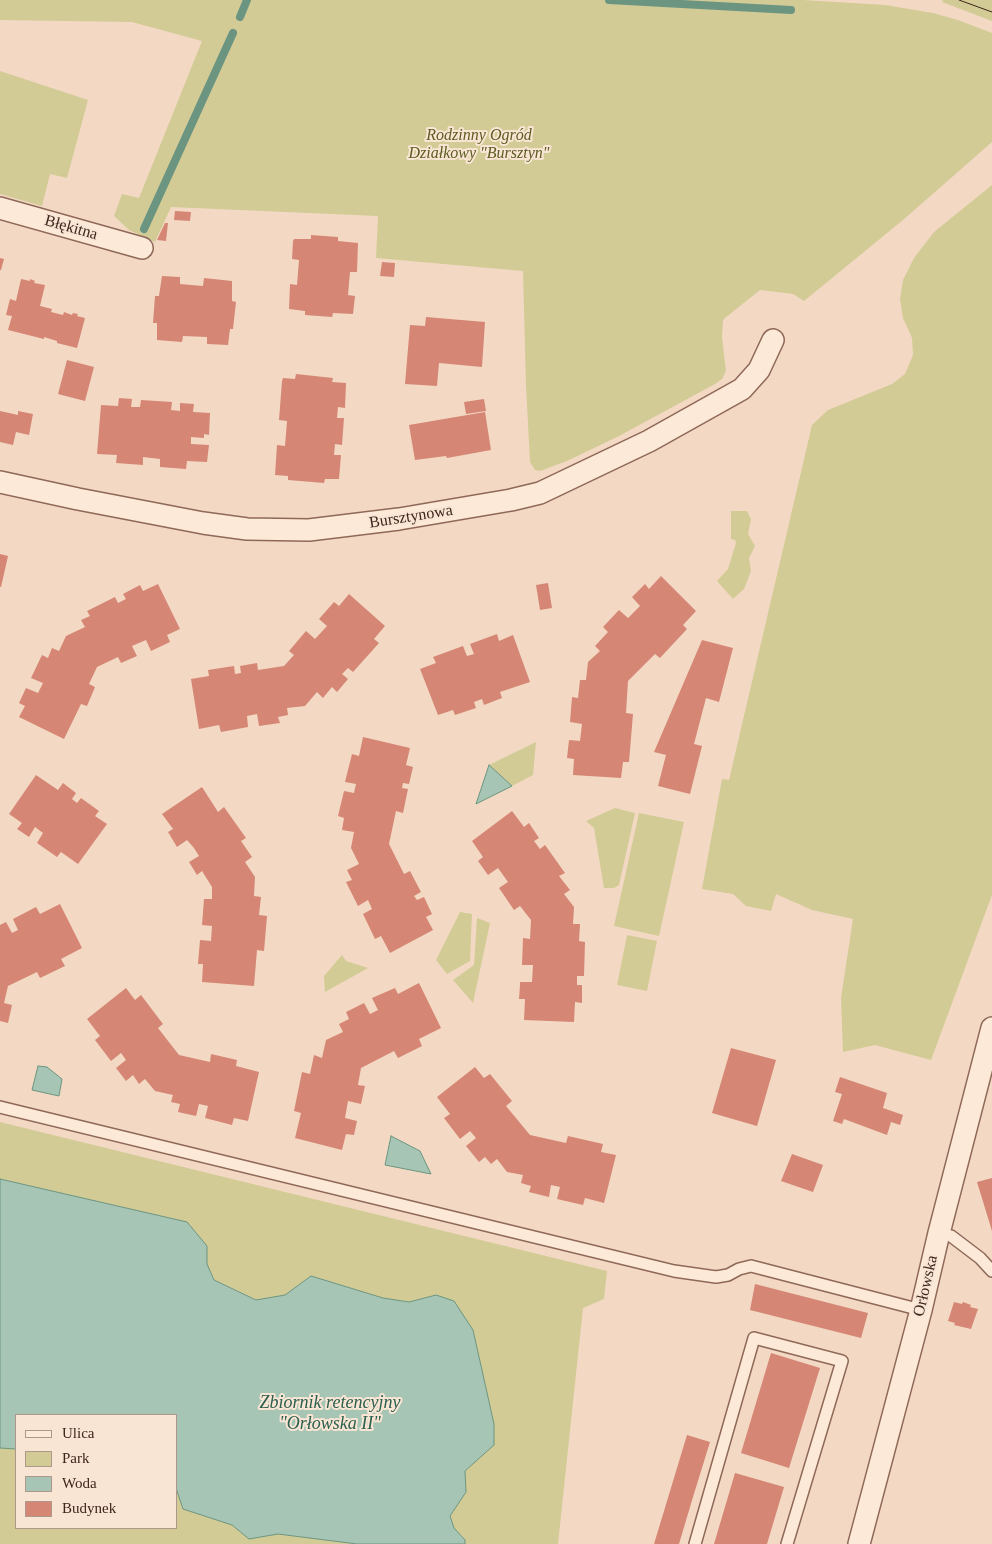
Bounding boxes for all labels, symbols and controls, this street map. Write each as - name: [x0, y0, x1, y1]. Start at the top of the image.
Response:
- park label: Rodzinny Ogród Działkowy "Bursztyn": [409, 126, 549, 164]
- street label: Błękitna: [42, 211, 100, 245]
- street label: Bursztynowa: [368, 501, 454, 533]
- street label: Orłowska: [910, 1254, 942, 1318]
- water label: Zbiornik retencyjny "Orłowska II": [260, 1392, 400, 1435]
- legend: [15, 1414, 178, 1529]
- text: Ulica: [62, 1425, 94, 1441]
- text: Park: [62, 1450, 90, 1466]
- text: Woda: [62, 1475, 97, 1491]
- text: Budynek: [62, 1500, 116, 1516]

